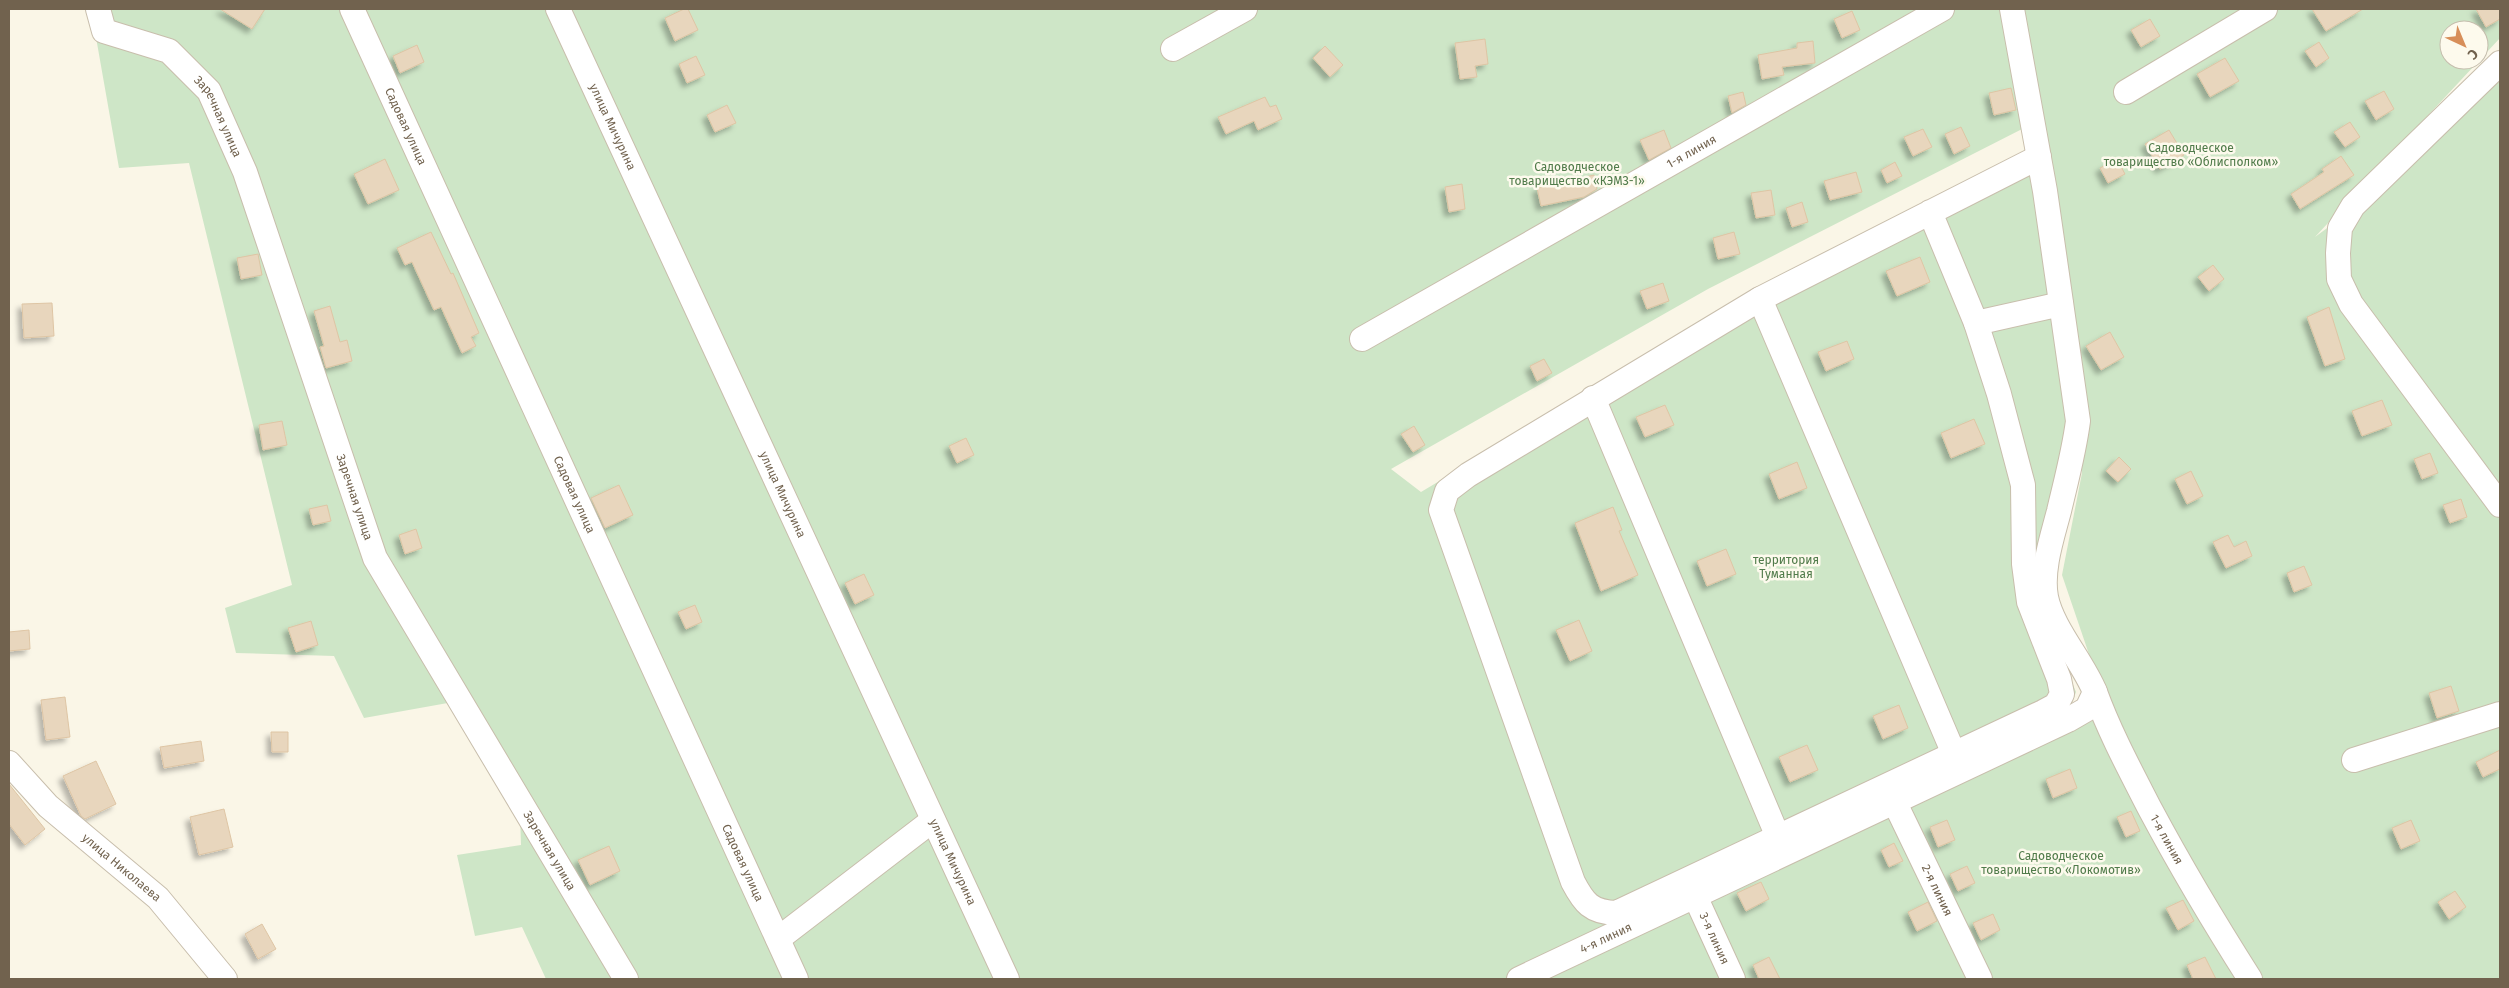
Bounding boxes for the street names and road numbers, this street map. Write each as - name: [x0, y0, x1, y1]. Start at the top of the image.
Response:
- street label: Заречная улица: [191, 73, 244, 159]
- street label: улица Мичурина: [587, 82, 639, 172]
- street label: Садовая улица: [382, 86, 429, 167]
- street label: 1-я линия: [1664, 132, 1719, 171]
- street label: улица Мичурина: [757, 449, 809, 540]
- street label: Заречная улица: [333, 452, 375, 542]
- street label: Садовая улица: [551, 454, 598, 535]
- street label: Заречная улица: [520, 808, 579, 893]
- street label: 1-я линия: [2147, 812, 2186, 867]
- street label: улица Мичурина: [927, 817, 979, 908]
- street label: Садовая улица: [719, 822, 767, 904]
- street label: улица Николаева: [79, 831, 164, 904]
- street label: 2-я линия: [1919, 862, 1955, 918]
- street label: 3-я линия: [1696, 910, 1732, 967]
- street label: 4-я линия: [1578, 920, 1634, 956]

